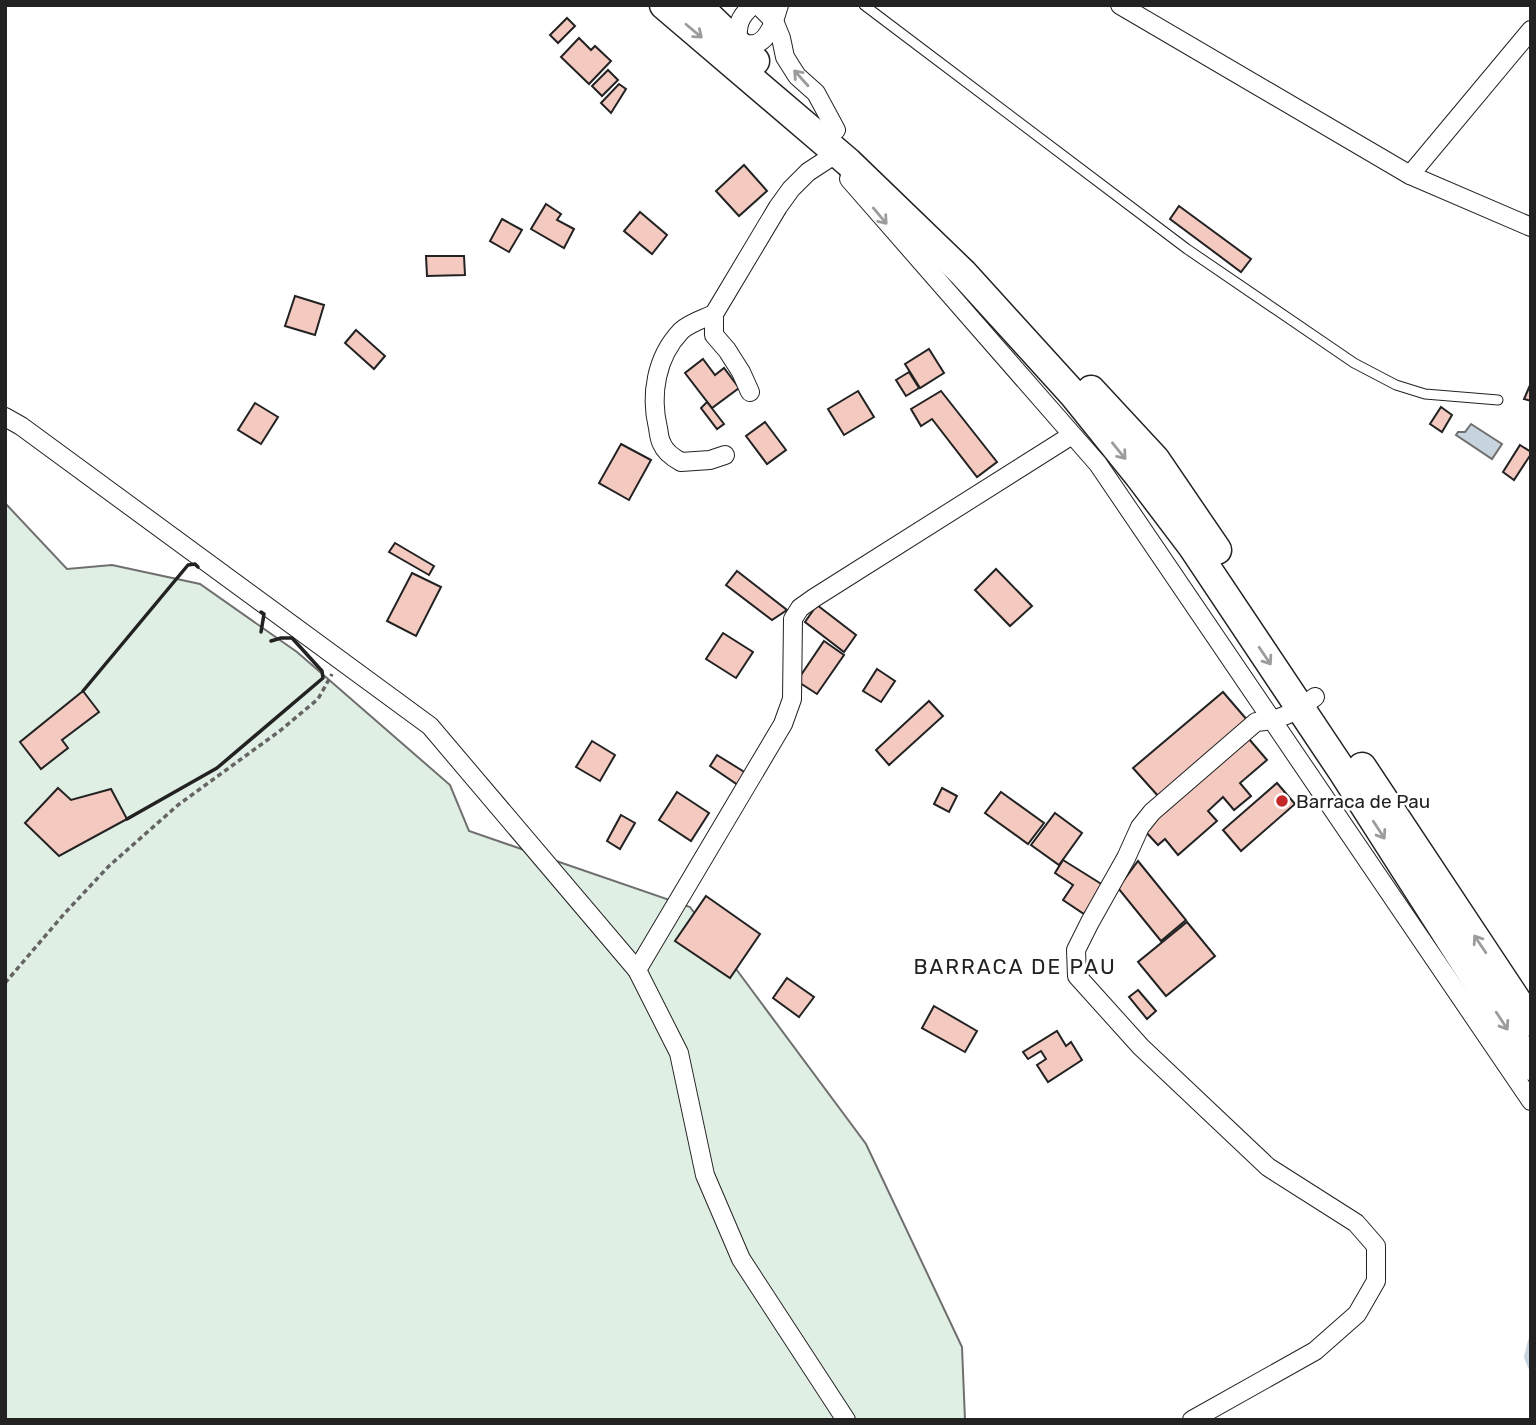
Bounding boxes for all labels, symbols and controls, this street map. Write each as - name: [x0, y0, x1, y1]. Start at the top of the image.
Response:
- one-way arrow: [685, 23, 703, 39]
- one-way arrow: [793, 69, 809, 87]
- one-way arrow: [872, 206, 888, 224]
- one-way arrow: [1111, 442, 1126, 460]
- one-way arrow: [1258, 646, 1272, 665]
- place label: Barraca de Pau: [1296, 790, 1430, 813]
- marker: Barraca de Pau: [1274, 793, 1290, 809]
- one-way arrow: [1373, 819, 1387, 839]
- one-way arrow: [1472, 935, 1487, 954]
- district label: BARRACA DE PAU: [913, 954, 1117, 979]
- one-way arrow: [1495, 1011, 1509, 1031]

